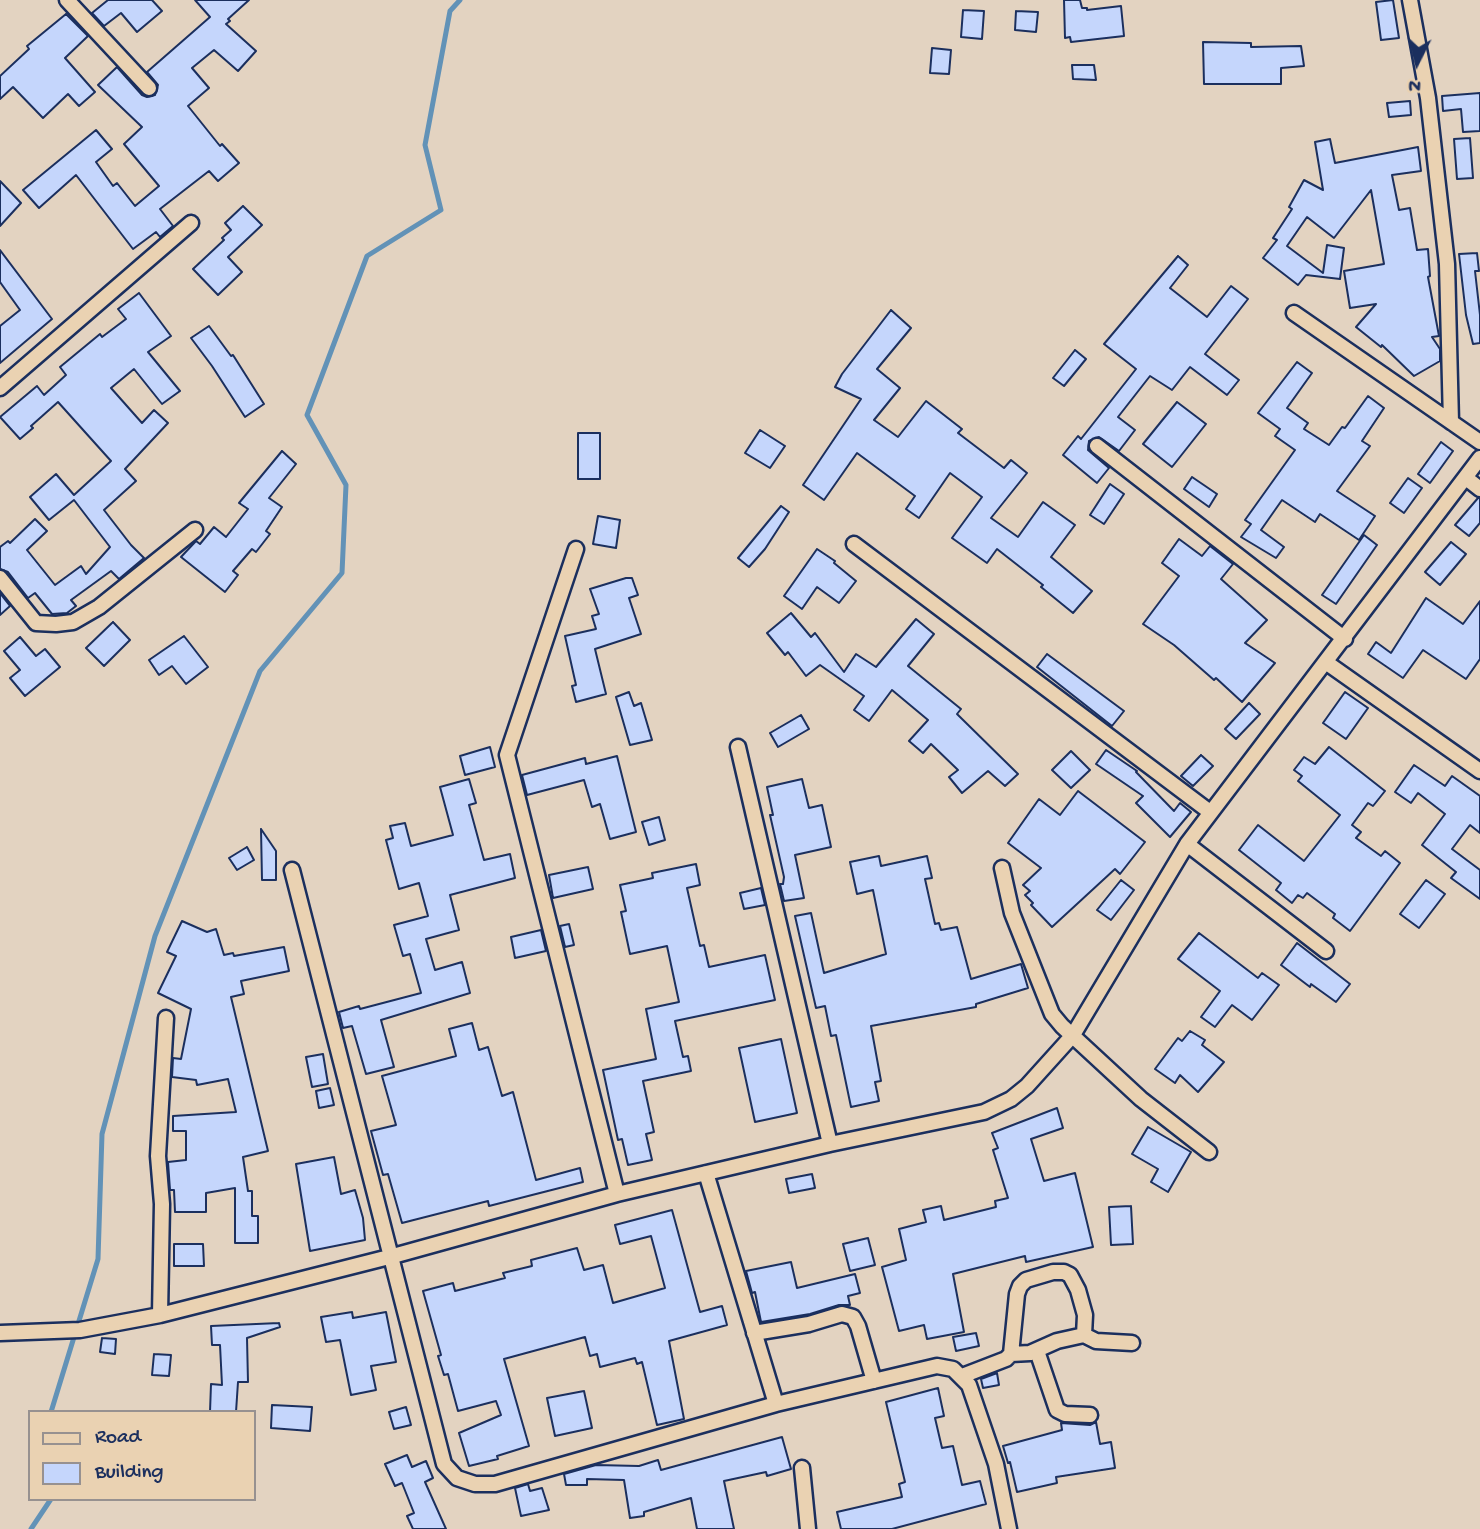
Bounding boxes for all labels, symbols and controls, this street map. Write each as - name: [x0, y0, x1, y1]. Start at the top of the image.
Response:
- north arrow: [1382, 28, 1452, 98]
- text: N: [1407, 72, 1422, 96]
- legend: [28, 1410, 256, 1501]
- text: Road: [95, 1426, 141, 1451]
- text: Building: [95, 1461, 164, 1486]

